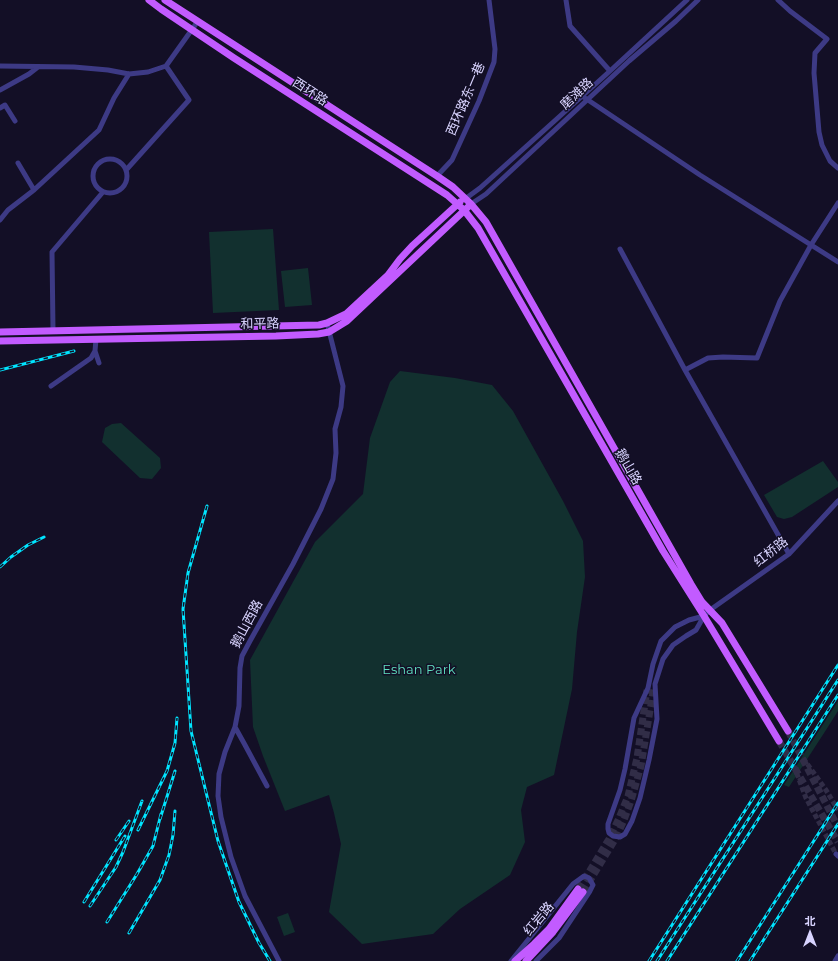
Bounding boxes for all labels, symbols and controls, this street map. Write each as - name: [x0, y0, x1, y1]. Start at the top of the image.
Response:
- street label: 西环路东一巷: [444, 60, 488, 138]
- street label: 西环路: [289, 75, 331, 109]
- street label: 磨滩路: [557, 75, 597, 113]
- street label: 和平路: [240, 316, 280, 332]
- street label: 鹅山路: [611, 446, 645, 488]
- street label: 红桥路: [751, 534, 791, 570]
- street label: 鹅山西路: [228, 597, 266, 651]
- park label: Eshan Park: [382, 662, 456, 678]
- street label: 红岩路: [520, 899, 558, 939]
- north arrow: [790, 913, 830, 953]
- text: 北: [805, 914, 816, 928]

